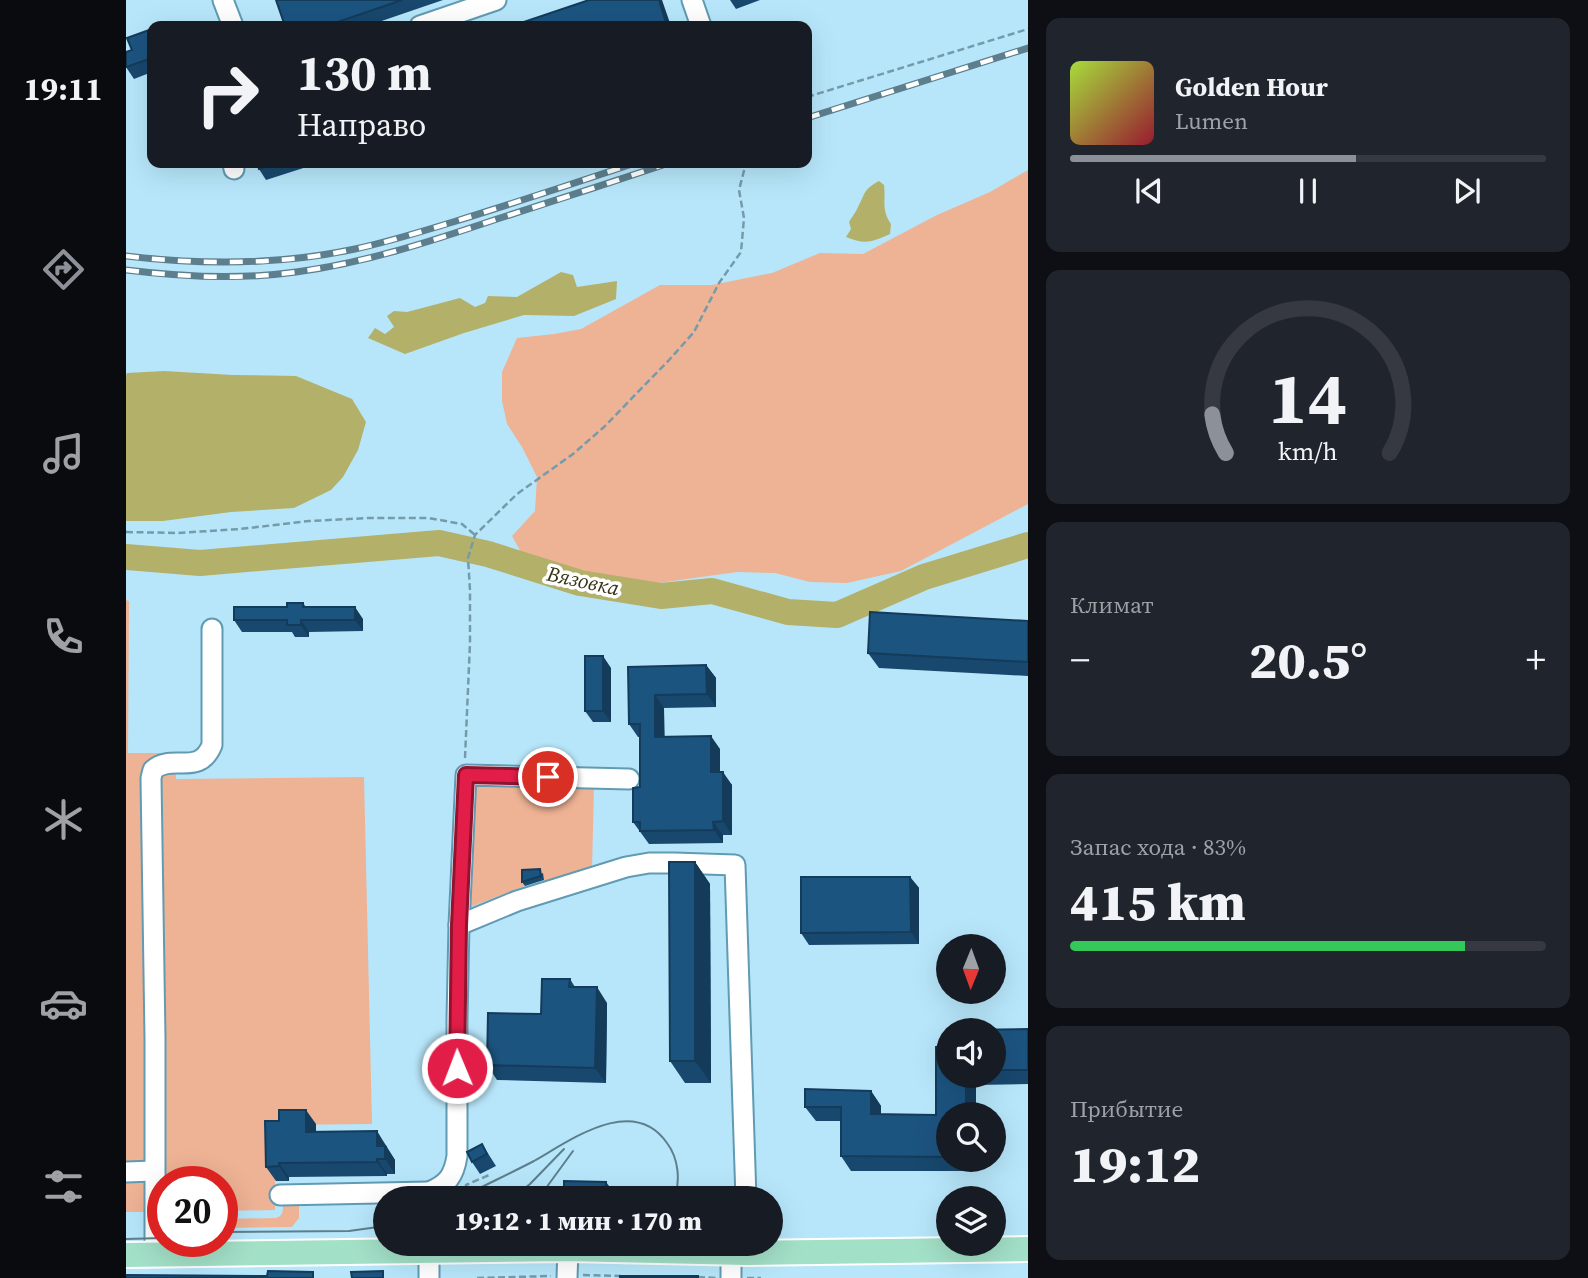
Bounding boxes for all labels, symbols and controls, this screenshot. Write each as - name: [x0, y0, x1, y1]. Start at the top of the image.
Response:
- text: 130 m: [297, 39, 432, 106]
- icon: right: [182, 49, 273, 140]
- text: 19:11: [24, 67, 102, 111]
- text: Golden Hour: [1175, 69, 1328, 105]
- text: Направо: [297, 103, 426, 147]
- text: Lumen: [1175, 105, 1248, 137]
- icon: previous: [1130, 172, 1168, 210]
- icon: pause: [1289, 172, 1327, 210]
- icon: next: [1448, 172, 1486, 210]
- icon: directions: [39, 245, 88, 294]
- text: 14: [1269, 348, 1347, 447]
- icon: music: [39, 429, 88, 478]
- text: km/h: [1278, 434, 1338, 468]
- water label: Вязовка: [543, 558, 622, 602]
- text: Климат: [1070, 589, 1154, 621]
- icon: phone: [39, 612, 88, 661]
- text: 20.5°: [1249, 624, 1367, 695]
- text: −: [1070, 634, 1090, 686]
- text: +: [1526, 634, 1546, 686]
- pin: [518, 747, 578, 807]
- icon: arrive: [529, 758, 567, 796]
- icon: climate: [39, 795, 88, 844]
- text: Запас хода · 83%: [1070, 831, 1246, 863]
- text: 415 km: [1070, 866, 1246, 937]
- north arrow: [936, 934, 1006, 1004]
- map controls: [936, 934, 1006, 1256]
- icon: car: [39, 979, 88, 1028]
- button: sound: [936, 1018, 1006, 1088]
- position arrow: [420, 1031, 494, 1105]
- text: Прибытие: [1070, 1093, 1183, 1125]
- button: search: [936, 1102, 1006, 1172]
- text: 19:12: [1070, 1128, 1200, 1199]
- icon: filters: [39, 1162, 88, 1211]
- speed limit sign: 20: [147, 1166, 238, 1257]
- button: layers: [936, 1186, 1006, 1256]
- text: 19:12 · 1 мин · 170 m: [454, 1203, 702, 1239]

